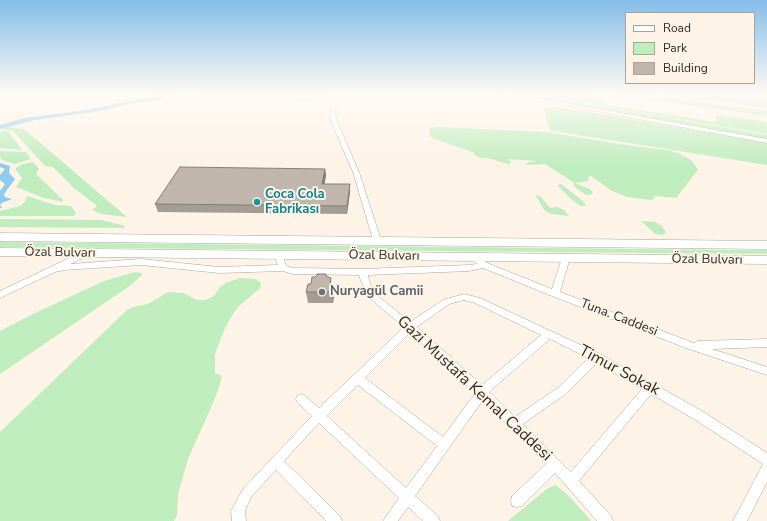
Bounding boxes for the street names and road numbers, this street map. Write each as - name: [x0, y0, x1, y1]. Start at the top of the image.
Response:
- street label: Özal Bulvarı: [24, 245, 96, 261]
- street label: Özal Bulvarı: [348, 248, 420, 264]
- street label: Özal Bulvarı: [671, 252, 743, 268]
- street label: Tuna. Caddesi: [578, 296, 660, 340]
- street label: Gazi Mustafa Kemal Caddesi: [393, 312, 555, 466]
- street label: Timur Sokak: [575, 342, 663, 400]

